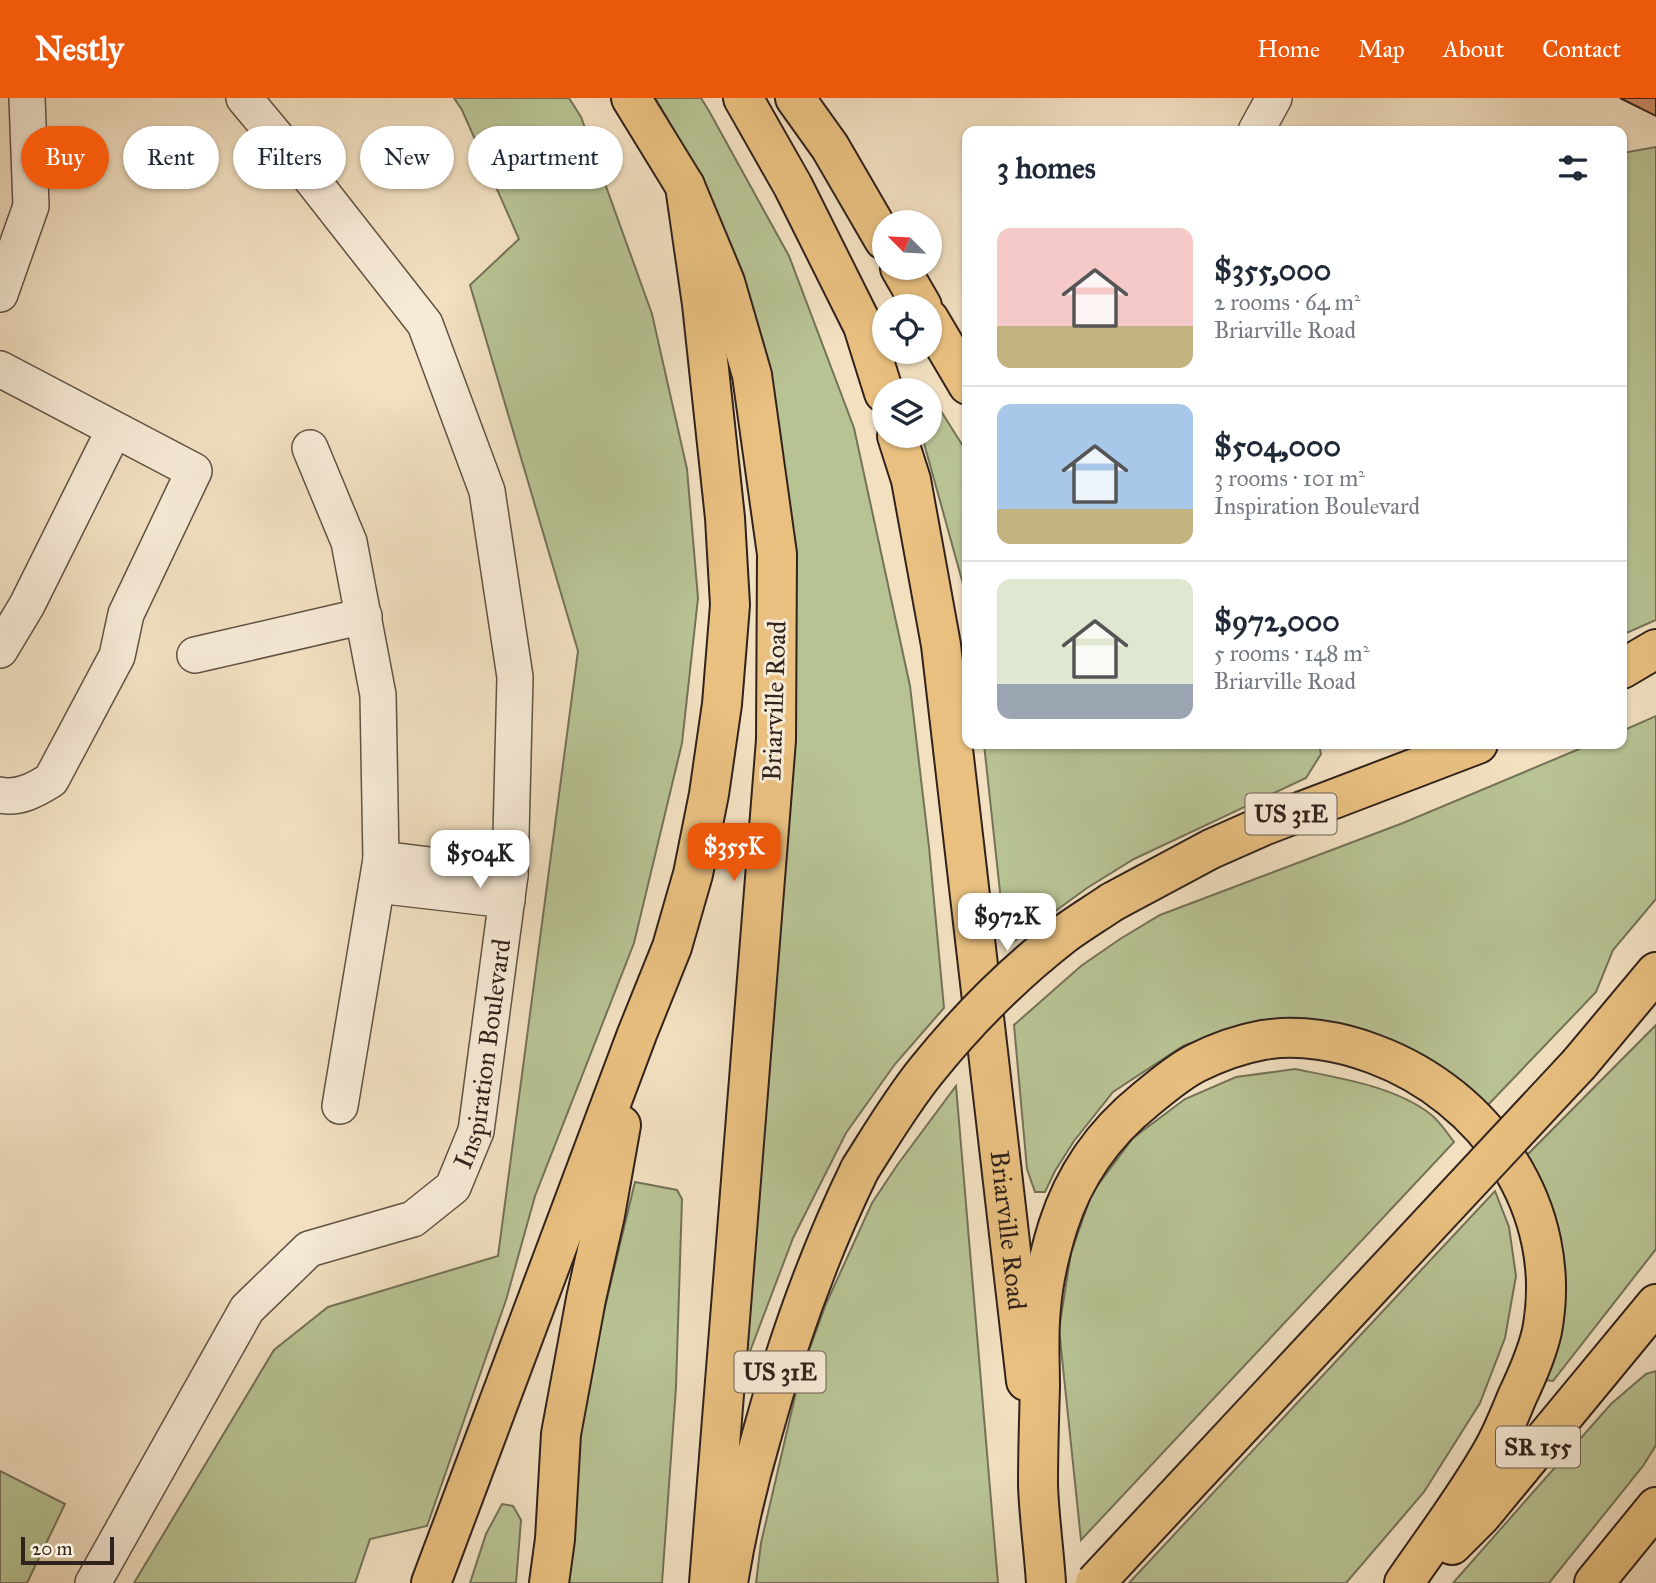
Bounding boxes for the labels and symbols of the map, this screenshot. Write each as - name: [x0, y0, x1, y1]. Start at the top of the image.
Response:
- north arrow: [872, 210, 942, 280]
- street label: Briarville Road: [755, 620, 793, 782]
- road number: US 31E: [1246, 794, 1336, 834]
- pin: $355K: [685, 824, 783, 883]
- pin: $504K: [431, 830, 529, 890]
- pin: $972K: [958, 894, 1056, 953]
- street label: Inspiration Boulevard: [446, 937, 517, 1173]
- street label: Briarville Road: [983, 1149, 1034, 1312]
- road number: US 31E: [734, 1352, 826, 1392]
- road number: SR 155: [1496, 1427, 1580, 1468]
- scale bar: [21, 1534, 114, 1566]

